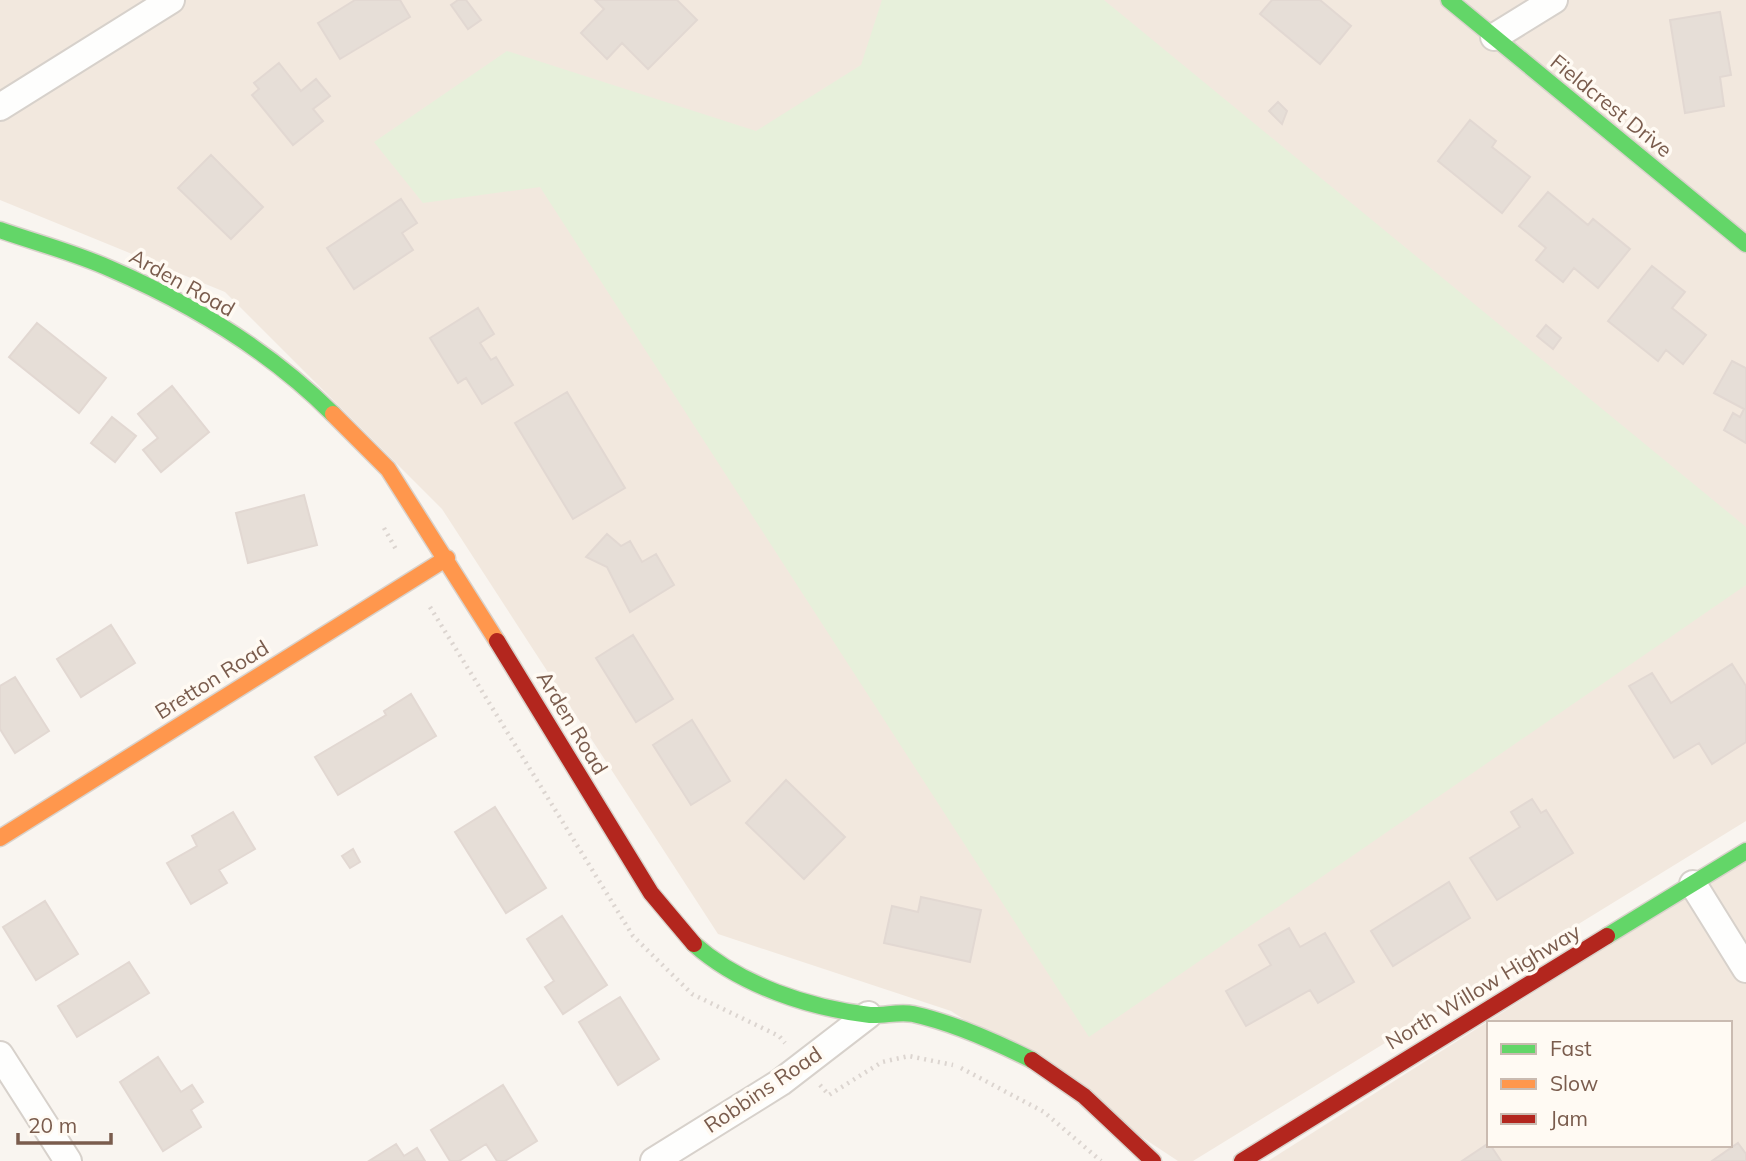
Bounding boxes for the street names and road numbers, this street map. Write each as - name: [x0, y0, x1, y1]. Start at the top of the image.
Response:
- street label: Fieldcrest Drive: [1546, 48, 1678, 162]
- street label: Arden Road: [125, 243, 240, 322]
- street label: Bretton Road: [150, 634, 273, 724]
- street label: Arden Road: [532, 666, 614, 779]
- street label: North Willow Highway: [1380, 918, 1585, 1055]
- street label: Robbins Road: [699, 1040, 826, 1138]

